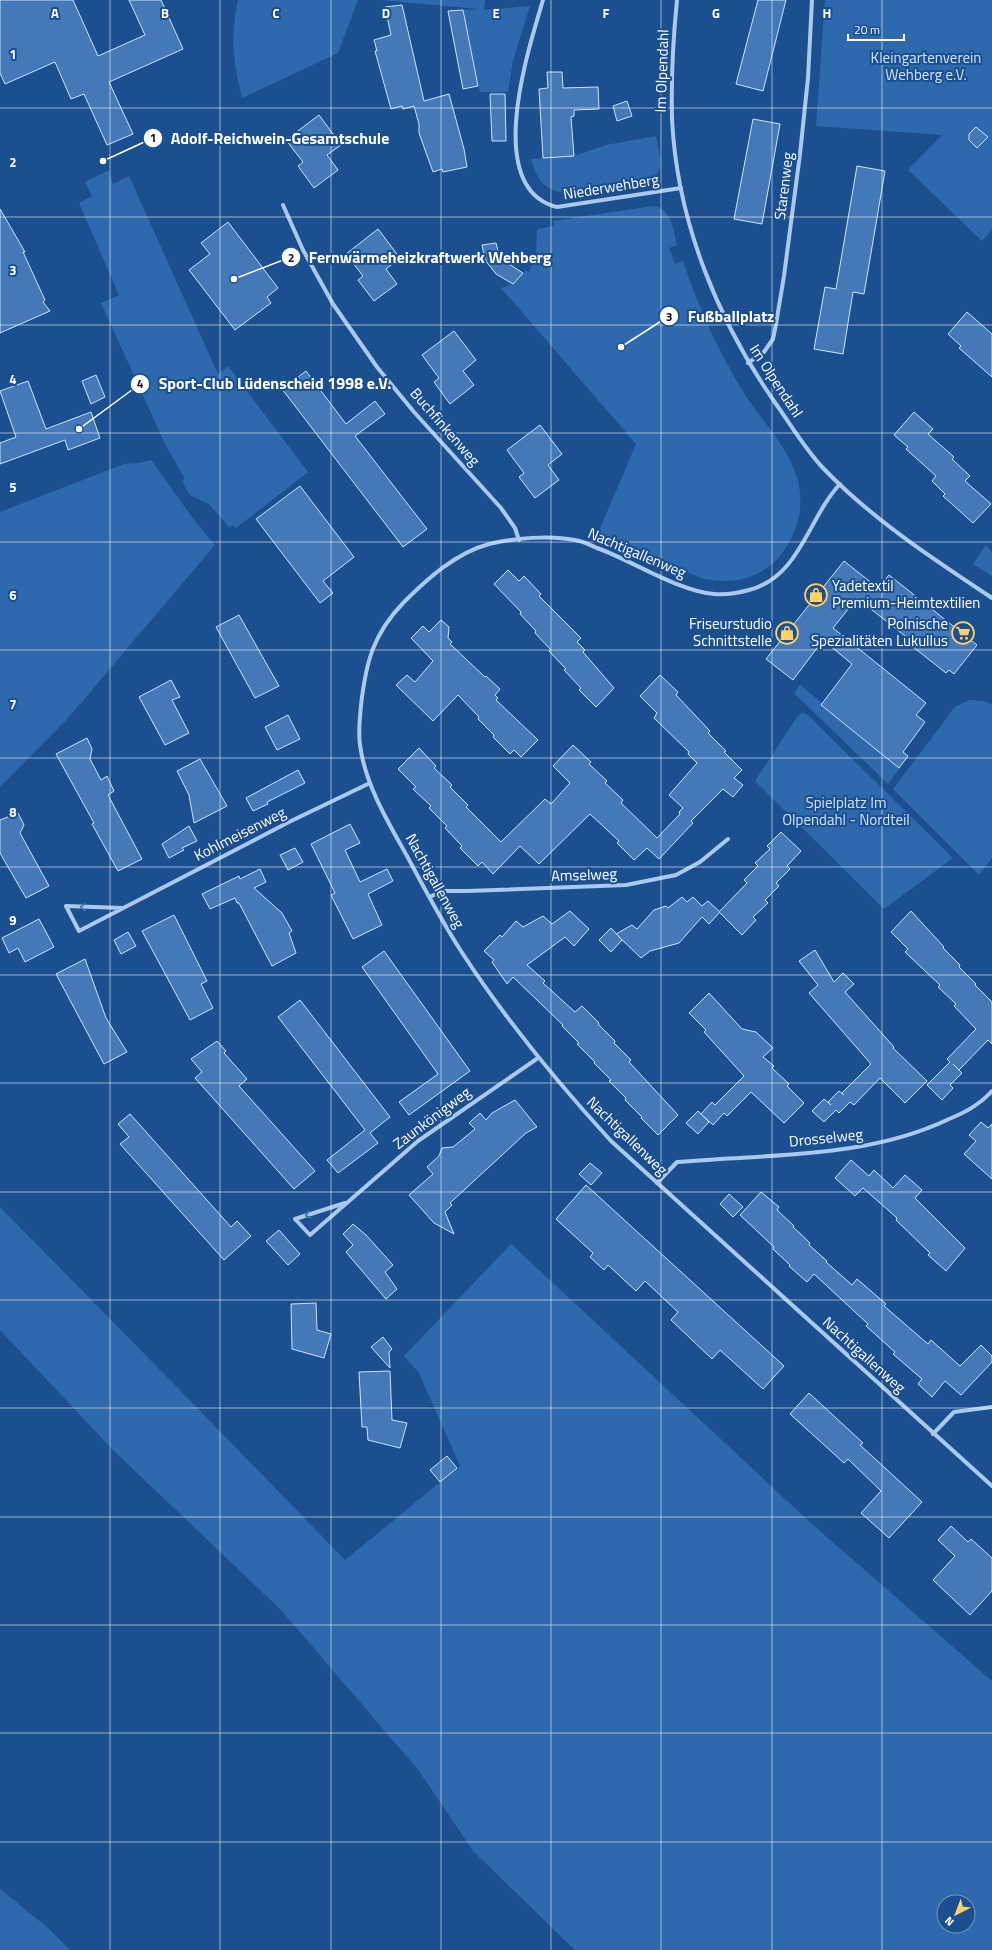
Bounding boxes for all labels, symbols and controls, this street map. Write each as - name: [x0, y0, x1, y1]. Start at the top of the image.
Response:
- text: A: [51, 3, 59, 23]
- text: B: [161, 3, 169, 23]
- text: C: [272, 3, 280, 23]
- text: D: [382, 3, 390, 23]
- text: E: [492, 3, 500, 23]
- text: F: [603, 3, 610, 23]
- text: G: [712, 3, 720, 23]
- text: H: [823, 3, 831, 23]
- scale bar: [848, 16, 904, 42]
- text: 20 m: [854, 20, 880, 39]
- street label: Im Olpendahl: [649, 29, 674, 113]
- text: 1: [9, 44, 17, 64]
- park label: Kleingartenverein Wehberg e.V.: [871, 46, 981, 86]
- callout: Adolf-Reichwein-Gesamtschule: [143, 124, 398, 152]
- text: Adolf-Reichwein-Gesamtschule: [171, 126, 389, 150]
- text: 1: [150, 128, 156, 147]
- street label: Starenweg: [768, 151, 799, 221]
- text: 2: [9, 152, 17, 172]
- street label: Niederwehberg: [561, 168, 661, 205]
- callout: Fernwärmeheizkraftwerk Wehberg: [281, 243, 560, 271]
- text: Fernwärmeheizkraftwerk Wehberg: [309, 245, 552, 269]
- text: 2: [288, 248, 294, 267]
- text: 3: [9, 260, 17, 280]
- callout: Fußballplatz: [659, 302, 782, 330]
- text: Fußballplatz: [688, 304, 774, 328]
- text: 3: [666, 307, 672, 326]
- street label: Im Olpendahl: [744, 339, 809, 422]
- text: 4: [9, 369, 17, 389]
- callout: Sport-Club Lüdenscheid 1998 e.V.: [130, 370, 399, 398]
- text: Sport-Club Lüdenscheid 1998 e.V.: [159, 371, 391, 395]
- text: 4: [137, 374, 144, 393]
- street label: Buchfinkenweg: [405, 382, 486, 471]
- text: 5: [9, 477, 17, 497]
- street label: Nachtigallenweg: [584, 521, 690, 584]
- place label: Yadetextil Premium-Heimtextilien: [832, 574, 980, 614]
- shop icon: Yadetextil Premium-Heimtextilien: [803, 582, 829, 608]
- text: 6: [9, 585, 17, 605]
- place label: Friseurstudio Schnittstelle: [689, 612, 772, 652]
- place label: Polnische Spezialitäten Lukullus: [811, 612, 948, 652]
- shop icon: Friseurstudio Schnittstelle: [774, 620, 800, 646]
- supermarket icon: Polnische Spezialitäten Lukullus: [950, 620, 976, 646]
- text: 7: [9, 694, 17, 714]
- park label: Spielplatz Im Olpendahl - Nordteil: [782, 791, 910, 831]
- street label: Kohlmeisenweg: [190, 800, 290, 867]
- text: 8: [9, 802, 17, 822]
- street label: Nachtigallenweg: [400, 829, 471, 933]
- street label: Amselweg: [551, 862, 618, 887]
- one-way arrow: [80, 903, 86, 911]
- text: 9: [9, 910, 17, 930]
- street label: Zaunkönigweg: [388, 1081, 476, 1155]
- street label: Nachtigallenweg: [582, 1091, 673, 1181]
- street label: Drosselweg: [788, 1122, 864, 1153]
- one-way arrow: [305, 1210, 312, 1219]
- street label: Nachtigallenweg: [818, 1311, 911, 1399]
- north arrow: [936, 1894, 976, 1934]
- text: N: [941, 1913, 957, 1930]

